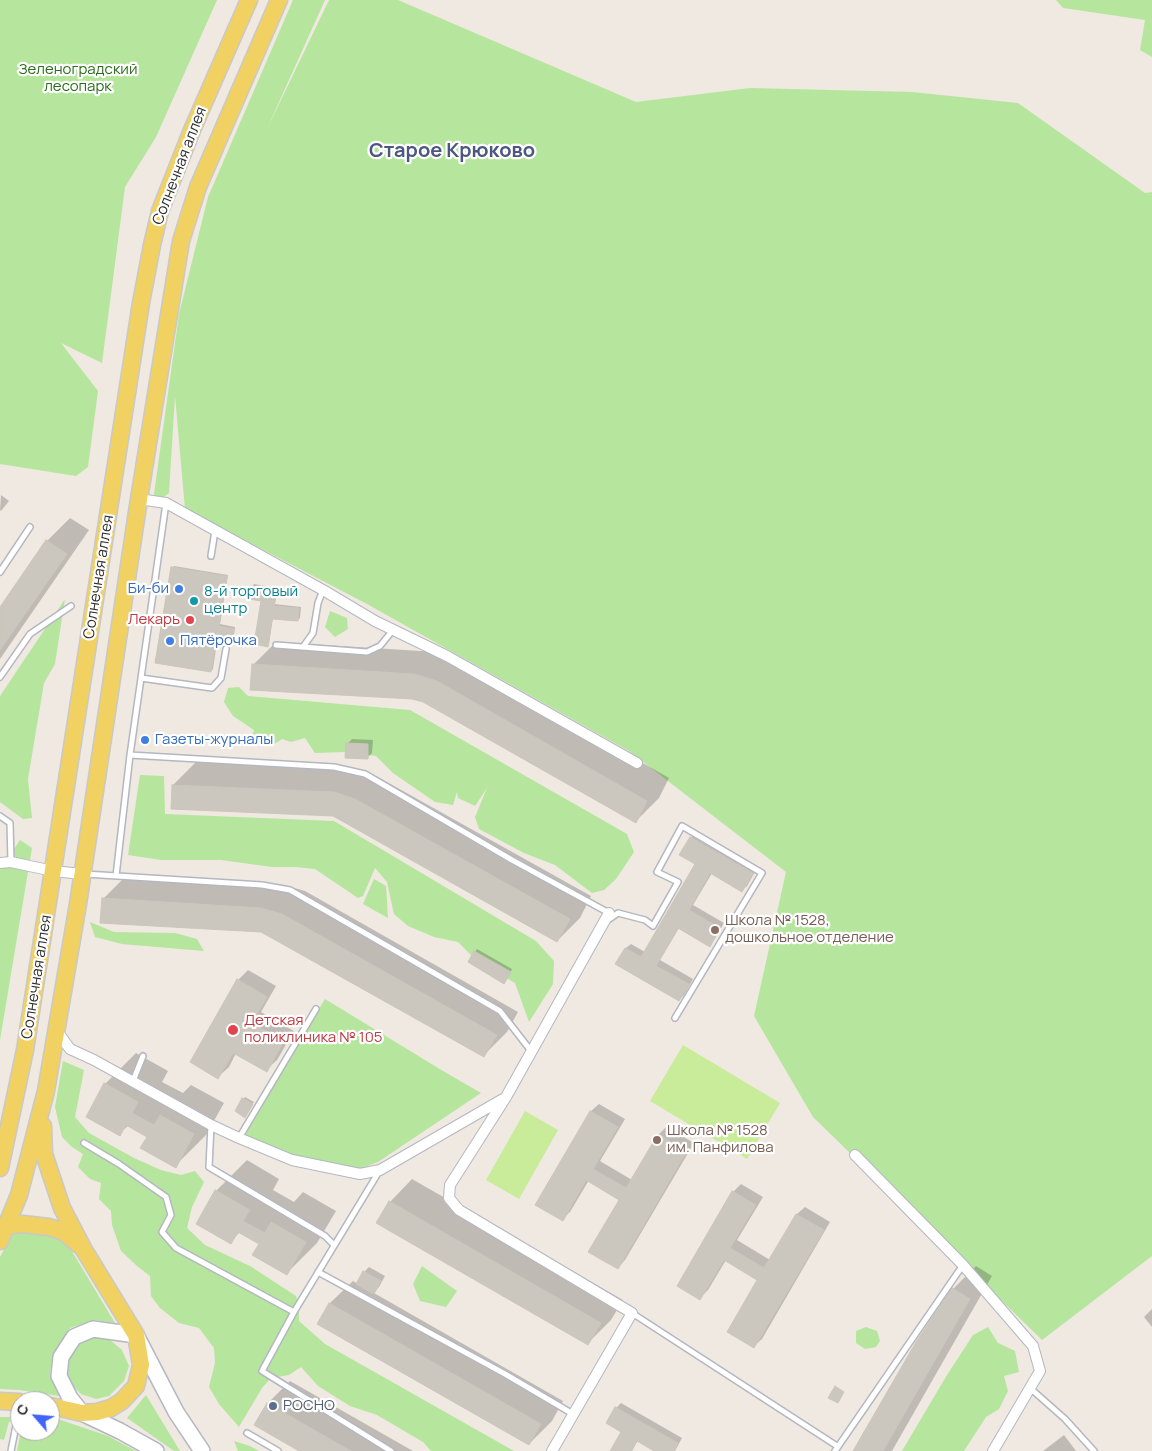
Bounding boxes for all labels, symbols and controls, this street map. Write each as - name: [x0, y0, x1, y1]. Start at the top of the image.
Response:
- park label: Зеленоградский лесопарк: [19, 61, 137, 96]
- street label: Солнечная аллея: [149, 104, 211, 228]
- district label: Старое Крюково: [369, 139, 535, 163]
- street label: Солнечная аллея: [80, 514, 118, 640]
- place label: Би-би: [128, 580, 169, 598]
- marker: Би-би: [173, 583, 185, 595]
- place label: 8-й торговый центр: [204, 583, 298, 618]
- marker: 8-й торговый центр: [188, 595, 200, 607]
- place label: Лекарь: [128, 611, 180, 629]
- marker: Лекарь: [184, 614, 196, 626]
- place label: Пятёрочка: [180, 632, 257, 650]
- marker: Пятёрочка: [164, 635, 176, 647]
- place label: Газеты-журналы: [155, 731, 273, 749]
- marker: Газеты-журналы: [139, 734, 151, 746]
- place label: Школа № 1528, дошкольное отделение: [725, 912, 894, 947]
- street label: Солнечная аллея: [18, 914, 56, 1040]
- marker: Школа № 1528, дошкольное отделение: [709, 924, 721, 936]
- place label: Детская поликлиника № 105: [244, 1012, 382, 1047]
- marker: Детская поликлиника № 105: [226, 1023, 240, 1037]
- place label: Школа № 1528 им. Панфилова: [667, 1122, 773, 1157]
- marker: Школа № 1528 им. Панфилова: [651, 1134, 663, 1146]
- north arrow: [10, 1391, 60, 1441]
- place label: РОСНО: [283, 1397, 335, 1415]
- text: С: [11, 1400, 33, 1418]
- marker: РОСНО: [267, 1400, 279, 1412]

